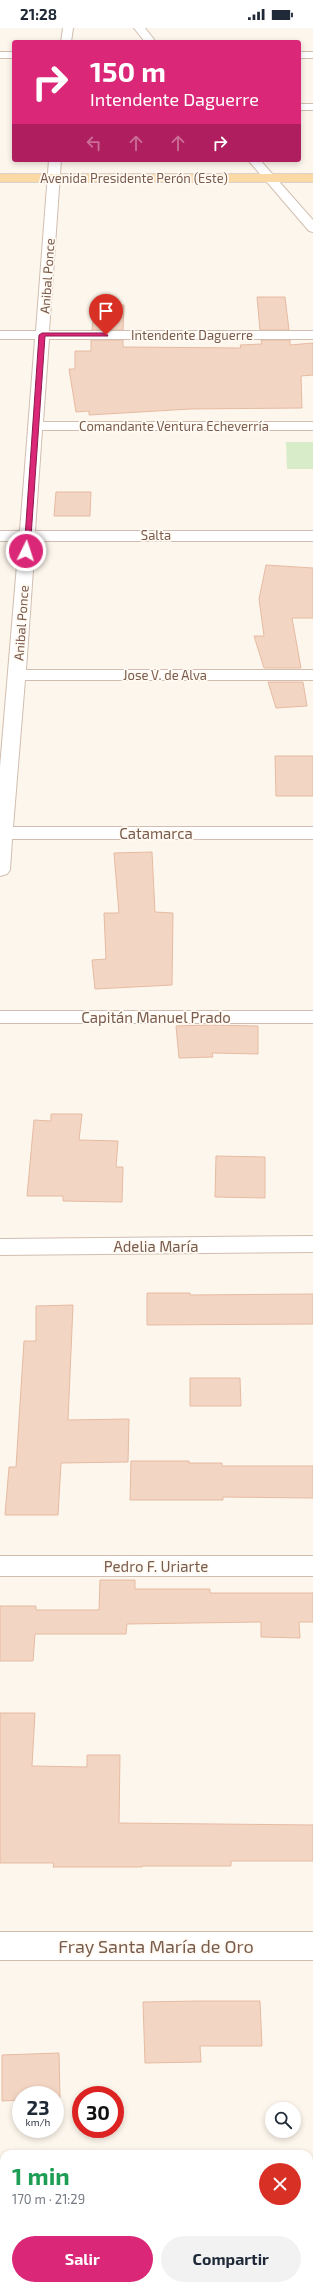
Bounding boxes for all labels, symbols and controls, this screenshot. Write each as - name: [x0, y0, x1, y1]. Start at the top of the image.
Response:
- text: 21:28: [20, 5, 57, 23]
- text: 150 m: [90, 54, 166, 88]
- icon: right: [24, 56, 76, 108]
- text: Intendente Daguerre: [90, 88, 259, 110]
- icon: left: [83, 132, 105, 154]
- icon: ahead: [125, 132, 147, 154]
- icon: ahead: [167, 132, 189, 154]
- icon: right: [209, 132, 231, 154]
- street label: Avenida Presidente Perón (Este): [40, 170, 228, 186]
- street label: Anibal Ponce: [36, 238, 58, 314]
- pin: [89, 294, 123, 335]
- icon: arrive: [95, 300, 117, 322]
- street label: Intendente Daguerre: [131, 327, 253, 343]
- street label: Comandante Ventura Echeverría: [79, 418, 269, 434]
- street label: Salta: [141, 527, 171, 543]
- position arrow: [5, 530, 47, 572]
- street label: Anibal Ponce: [10, 585, 32, 661]
- street label: Jose V. de Alva: [123, 667, 207, 683]
- street label: Catamarca: [119, 824, 193, 842]
- street label: Capitán Manuel Prado: [81, 1008, 231, 1026]
- street label: Adelia María: [113, 1237, 199, 1255]
- street label: Pedro F. Uriarte: [104, 1557, 208, 1575]
- street label: Fray Santa María de Oro: [58, 1935, 254, 1957]
- speed limit sign: 30: [72, 2086, 124, 2138]
- text: 23: [27, 2095, 49, 2119]
- map controls: [265, 2102, 301, 2138]
- button: search: [265, 2102, 301, 2138]
- text: km/h: [26, 2116, 50, 2128]
- text: 1 min: [12, 2161, 70, 2190]
- button: close: [259, 2163, 301, 2205]
- text: 170 m · 21:29: [12, 2191, 85, 2207]
- button: Salir: [12, 2236, 153, 2282]
- button: Compartir: [161, 2236, 301, 2282]

